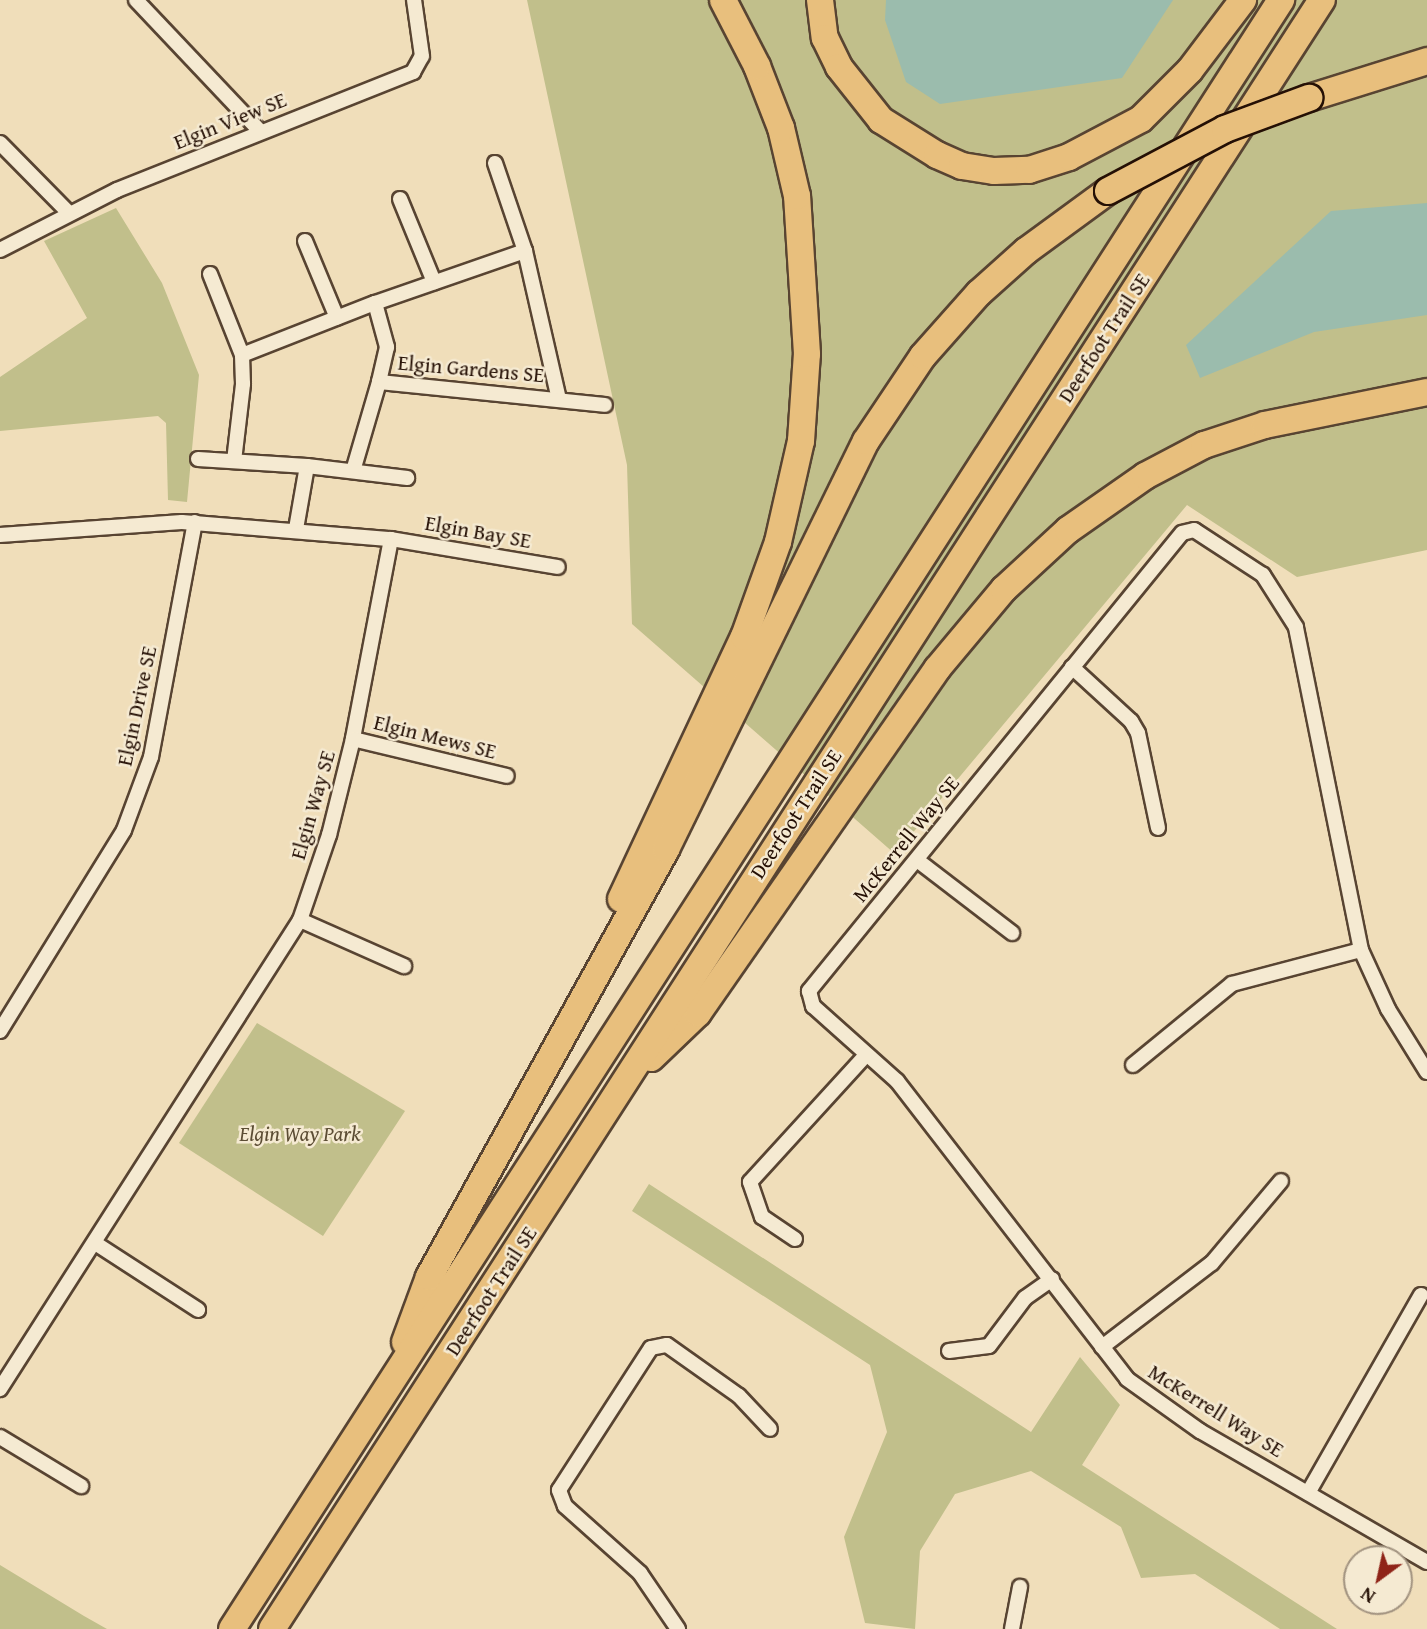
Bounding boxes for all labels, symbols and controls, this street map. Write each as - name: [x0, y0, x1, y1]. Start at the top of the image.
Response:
- street label: Elgin View SE: [170, 87, 290, 155]
- street label: Deerfoot Trail SE: [1053, 269, 1155, 407]
- street label: Elgin Gardens SE: [397, 350, 545, 388]
- street label: Elgin Bay SE: [423, 510, 533, 554]
- street label: Elgin Drive SE: [112, 644, 162, 768]
- street label: Elgin Mews SE: [371, 710, 499, 764]
- street label: Deerfoot Trail SE: [745, 745, 847, 883]
- street label: Elgin Way SE: [285, 748, 341, 862]
- street label: McKerrell Way SE: [847, 771, 965, 907]
- park label: Elgin Way Park: [239, 1121, 361, 1147]
- street label: Deerfoot Trail SE: [440, 1222, 542, 1360]
- street label: McKerrell Way SE: [1144, 1359, 1288, 1463]
- north arrow: [1343, 1545, 1413, 1615]
- text: N: [1355, 1581, 1381, 1611]

